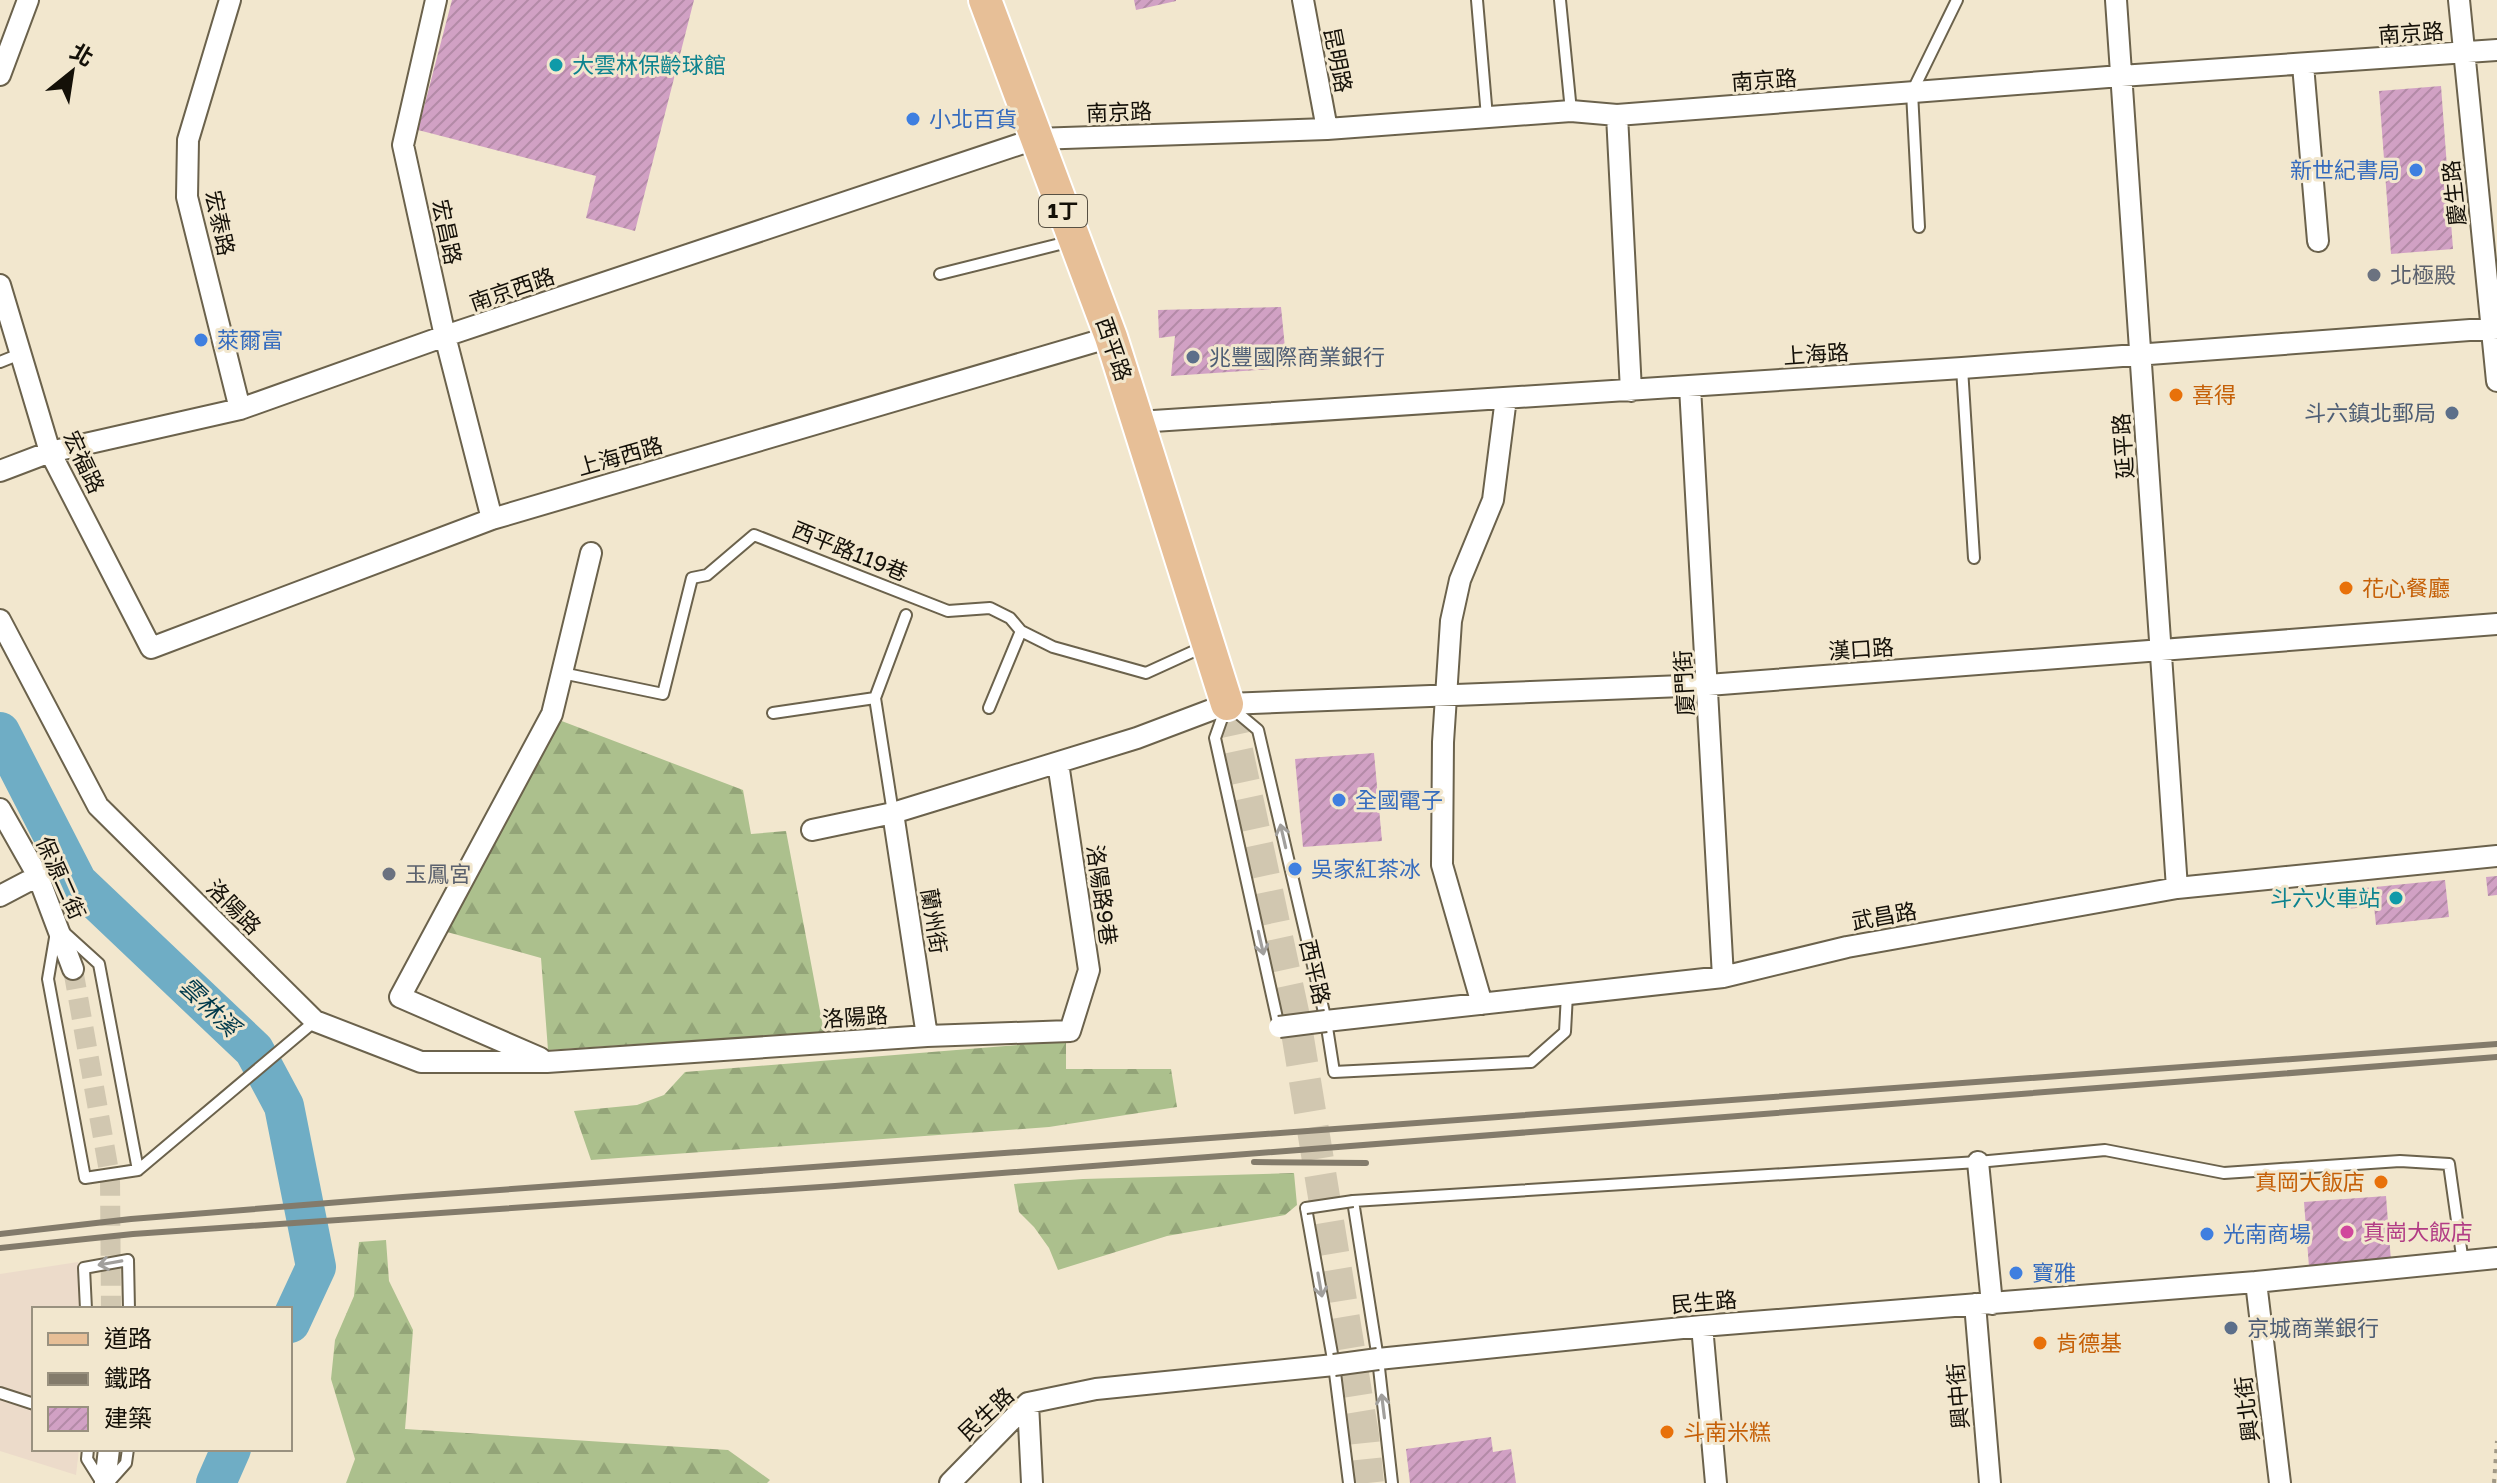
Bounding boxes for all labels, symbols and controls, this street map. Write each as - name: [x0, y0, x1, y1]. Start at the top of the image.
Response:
- street label: 南京路: [2377, 17, 2445, 48]
- street label: 昆明路: [1319, 25, 1358, 95]
- north arrow: [32, 32, 112, 112]
- text: 北: [66, 37, 99, 71]
- place label: 大雲林保齡球館: [572, 51, 726, 78]
- marker: 大雲林保齡球館: [547, 56, 565, 74]
- street label: 南京路: [1730, 64, 1798, 95]
- street label: 南京路: [1086, 97, 1152, 126]
- place label: 小北百貨: [929, 105, 1017, 132]
- marker: 小北百貨: [904, 110, 922, 128]
- place label: 新世紀書局: [2290, 156, 2400, 183]
- street label: 慶生路: [2437, 159, 2470, 227]
- marker: 新世紀書局: [2407, 161, 2425, 179]
- street label: 宏泰路: [200, 188, 241, 258]
- road number: 1丁: [1039, 195, 1087, 227]
- street label: 宏昌路: [427, 197, 468, 267]
- street label: 南京西路: [466, 261, 558, 316]
- place label: 北極殿: [2390, 261, 2456, 288]
- marker: 北極殿: [2365, 266, 2383, 284]
- street label: 西平路: [1091, 313, 1138, 384]
- place label: 萊爾富: [217, 326, 283, 353]
- marker: 萊爾富: [192, 331, 210, 349]
- street label: 上海路: [1782, 338, 1850, 369]
- place label: 兆豐國際商業銀行: [1209, 343, 1385, 370]
- marker: 兆豐國際商業銀行: [1184, 348, 1202, 366]
- place label: 喜得: [2192, 381, 2236, 408]
- marker: 喜得: [2167, 386, 2185, 404]
- place label: 斗六鎮北郵局: [2304, 399, 2436, 426]
- marker: 斗六鎮北郵局: [2443, 404, 2461, 422]
- street label: 延平路: [2107, 412, 2138, 480]
- street label: 宏福路: [58, 426, 111, 497]
- street label: 上海西路: [574, 430, 666, 481]
- street label: 西平路119巷: [788, 515, 912, 586]
- place label: 花心餐廳: [2362, 574, 2450, 601]
- marker: 花心餐廳: [2337, 579, 2355, 597]
- street label: 漢口路: [1827, 633, 1895, 664]
- street label: 廈門街: [1668, 649, 1699, 717]
- place label: 全國電子: [1355, 786, 1443, 813]
- marker: 全國電子: [1330, 791, 1348, 809]
- one-way arrow: [1275, 824, 1290, 849]
- street label: 保源二街: [31, 832, 92, 923]
- street label: 洛陽路9巷: [1082, 843, 1123, 947]
- place label: 吳家紅茶冰: [1311, 855, 1421, 882]
- place label: 玉鳳宮: [405, 860, 471, 887]
- marker: 吳家紅茶冰: [1286, 860, 1304, 878]
- marker: 玉鳳宮: [380, 865, 398, 883]
- street label: 洛陽路: [201, 874, 267, 940]
- place label: 斗六火車站: [2270, 884, 2380, 911]
- street label: 蘭州街: [916, 886, 953, 956]
- marker: 斗六火車站: [2387, 889, 2405, 907]
- street label: 武昌路: [1849, 896, 1919, 935]
- one-way arrow: [1254, 930, 1269, 955]
- street label: 西平路: [1295, 937, 1336, 1007]
- water label: 雲林溪: [174, 970, 248, 1043]
- street label: 洛陽路: [821, 1001, 889, 1032]
- place label: 真岡大飯店: [2255, 1168, 2365, 1195]
- marker: 真岡大飯店: [2372, 1173, 2390, 1191]
- place label: 真崗大飯店: [2363, 1218, 2473, 1245]
- place label: 光南商場: [2223, 1220, 2311, 1247]
- marker: 真崗大飯店: [2338, 1223, 2356, 1241]
- marker: 光南商場: [2198, 1225, 2216, 1243]
- one-way arrow: [98, 1257, 123, 1272]
- place label: 寶雅: [2032, 1259, 2076, 1286]
- marker: 寶雅: [2007, 1264, 2025, 1282]
- one-way arrow: [1313, 1272, 1328, 1297]
- street label: 民生路: [1670, 1285, 1738, 1318]
- legend: [32, 1307, 292, 1451]
- place label: 京城商業銀行: [2247, 1314, 2379, 1341]
- marker: 京城商業銀行: [2222, 1319, 2240, 1337]
- text: 道路: [104, 1323, 152, 1352]
- place label: 肯德基: [2056, 1329, 2122, 1356]
- marker: 肯德基: [2031, 1334, 2049, 1352]
- street label: 興中街: [1941, 1362, 1974, 1430]
- text: 鐵路: [104, 1363, 152, 1392]
- street label: 興北街: [2229, 1375, 2264, 1443]
- street label: 民生路: [952, 1381, 1019, 1446]
- one-way arrow: [1376, 1393, 1391, 1419]
- text: 建築: [104, 1403, 152, 1432]
- place label: 斗南米糕: [1683, 1418, 1771, 1445]
- marker: 斗南米糕: [1658, 1423, 1676, 1441]

